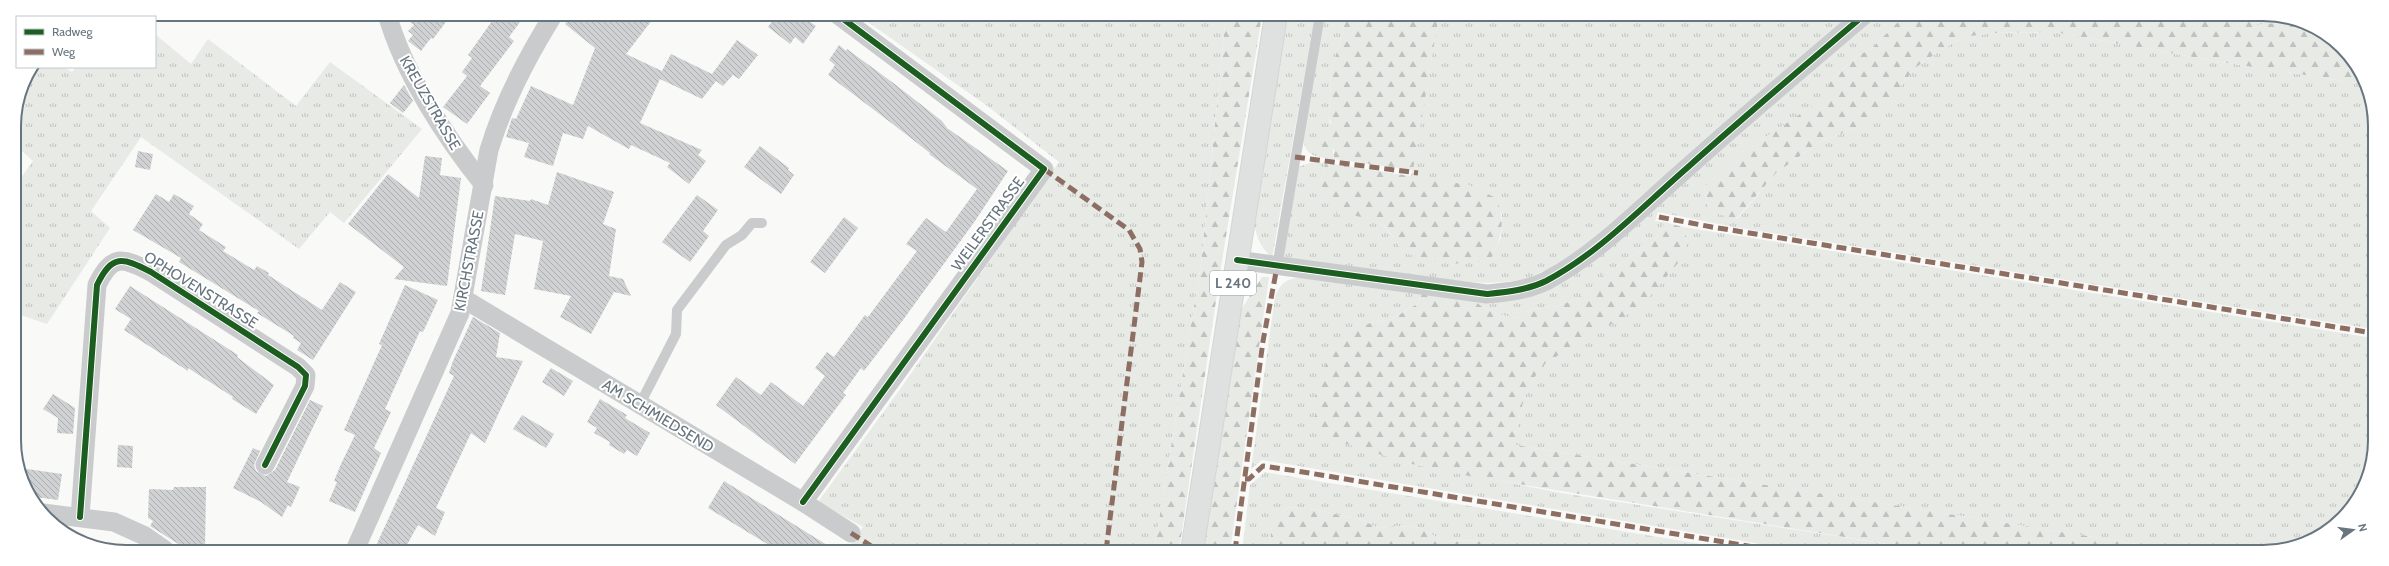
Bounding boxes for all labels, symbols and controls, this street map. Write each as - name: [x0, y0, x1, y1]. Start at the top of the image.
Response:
- legend: [16, 16, 156, 68]
- text: Radweg: [52, 24, 93, 39]
- text: Weg: [52, 44, 76, 59]
- street label: KREUZSTRASSE: [396, 53, 464, 153]
- street label: WEILERSTRASSE: [948, 173, 1028, 275]
- street label: KIRCHSTRASSE: [450, 209, 488, 313]
- street label: OPHOVENSTRASSE: [141, 248, 261, 332]
- road number: L 240: [1210, 271, 1256, 295]
- street label: AM SCHMIEDSEND: [599, 376, 717, 456]
- north arrow: [2333, 510, 2373, 550]
- text: N: [2355, 522, 2370, 533]

